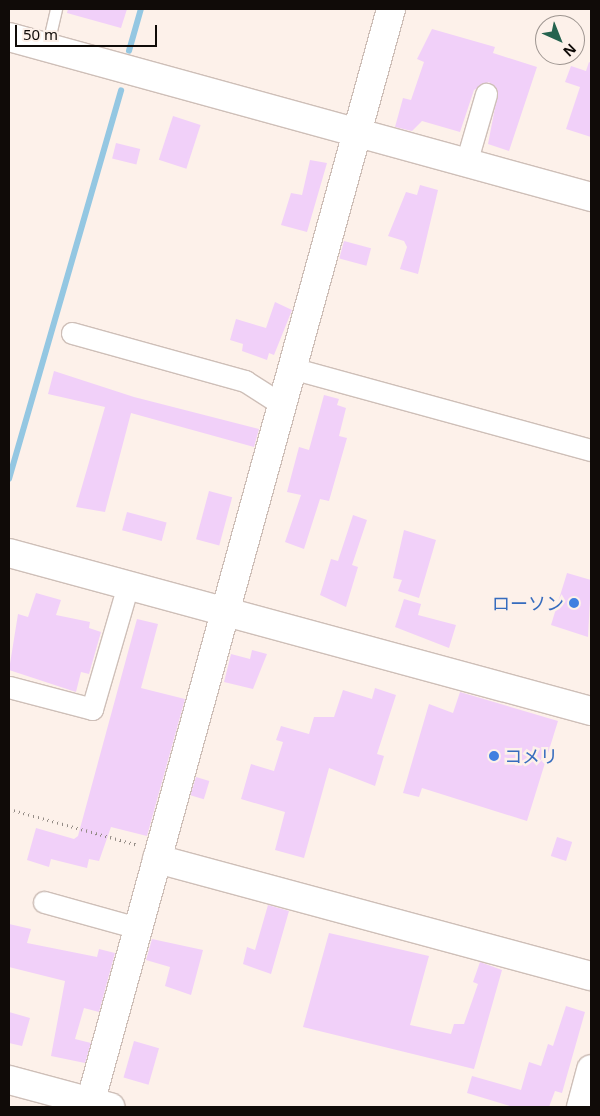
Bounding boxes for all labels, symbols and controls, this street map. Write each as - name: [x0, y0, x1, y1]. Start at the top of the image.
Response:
- scale bar: [18, 15, 160, 47]
- north arrow: [535, 15, 585, 65]
- text: 50 m: [23, 24, 58, 44]
- text: N: [559, 40, 581, 61]
- place label: ローソン: [492, 592, 564, 614]
- marker: ローソン: [568, 597, 580, 609]
- place label: コメリ: [504, 745, 558, 767]
- marker: コメリ: [488, 750, 500, 762]

